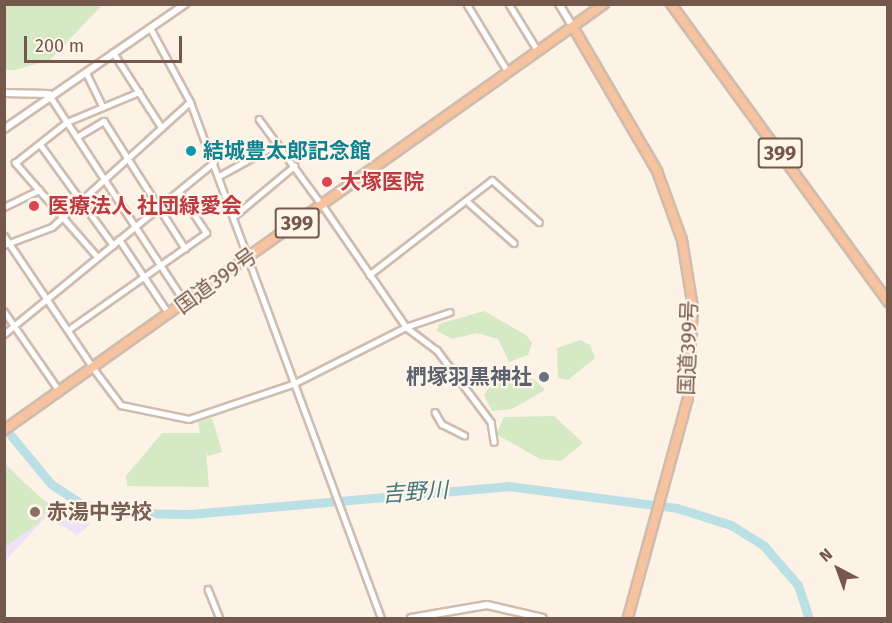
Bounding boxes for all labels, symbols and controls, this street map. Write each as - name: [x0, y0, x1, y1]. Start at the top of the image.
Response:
- scale bar: [27, 24, 184, 62]
- text: 200 m: [35, 35, 84, 57]
- road number: 399: [758, 136, 802, 170]
- place label: 結城豊太郎記念館: [203, 138, 371, 164]
- marker: 結城豊太郎記念館: [184, 144, 198, 158]
- place label: 大塚医院: [340, 169, 424, 195]
- marker: 大塚医院: [318, 173, 336, 191]
- place label: 医療法人 社団緑愛会: [48, 193, 242, 219]
- marker: 医療法人 社団緑愛会: [25, 197, 43, 215]
- road number: 399: [274, 206, 320, 240]
- street label: 国道399号: [170, 243, 262, 319]
- street label: 国道399号: [674, 300, 702, 396]
- place label: 椚塚羽黒神社: [406, 364, 532, 390]
- marker: 椚塚羽黒神社: [537, 370, 551, 384]
- water label: 吉野川: [381, 477, 449, 507]
- place label: 赤湯中学校: [47, 499, 152, 525]
- marker: 赤湯中学校: [28, 505, 42, 519]
- north arrow: [808, 539, 868, 599]
- text: N: [816, 544, 836, 566]

